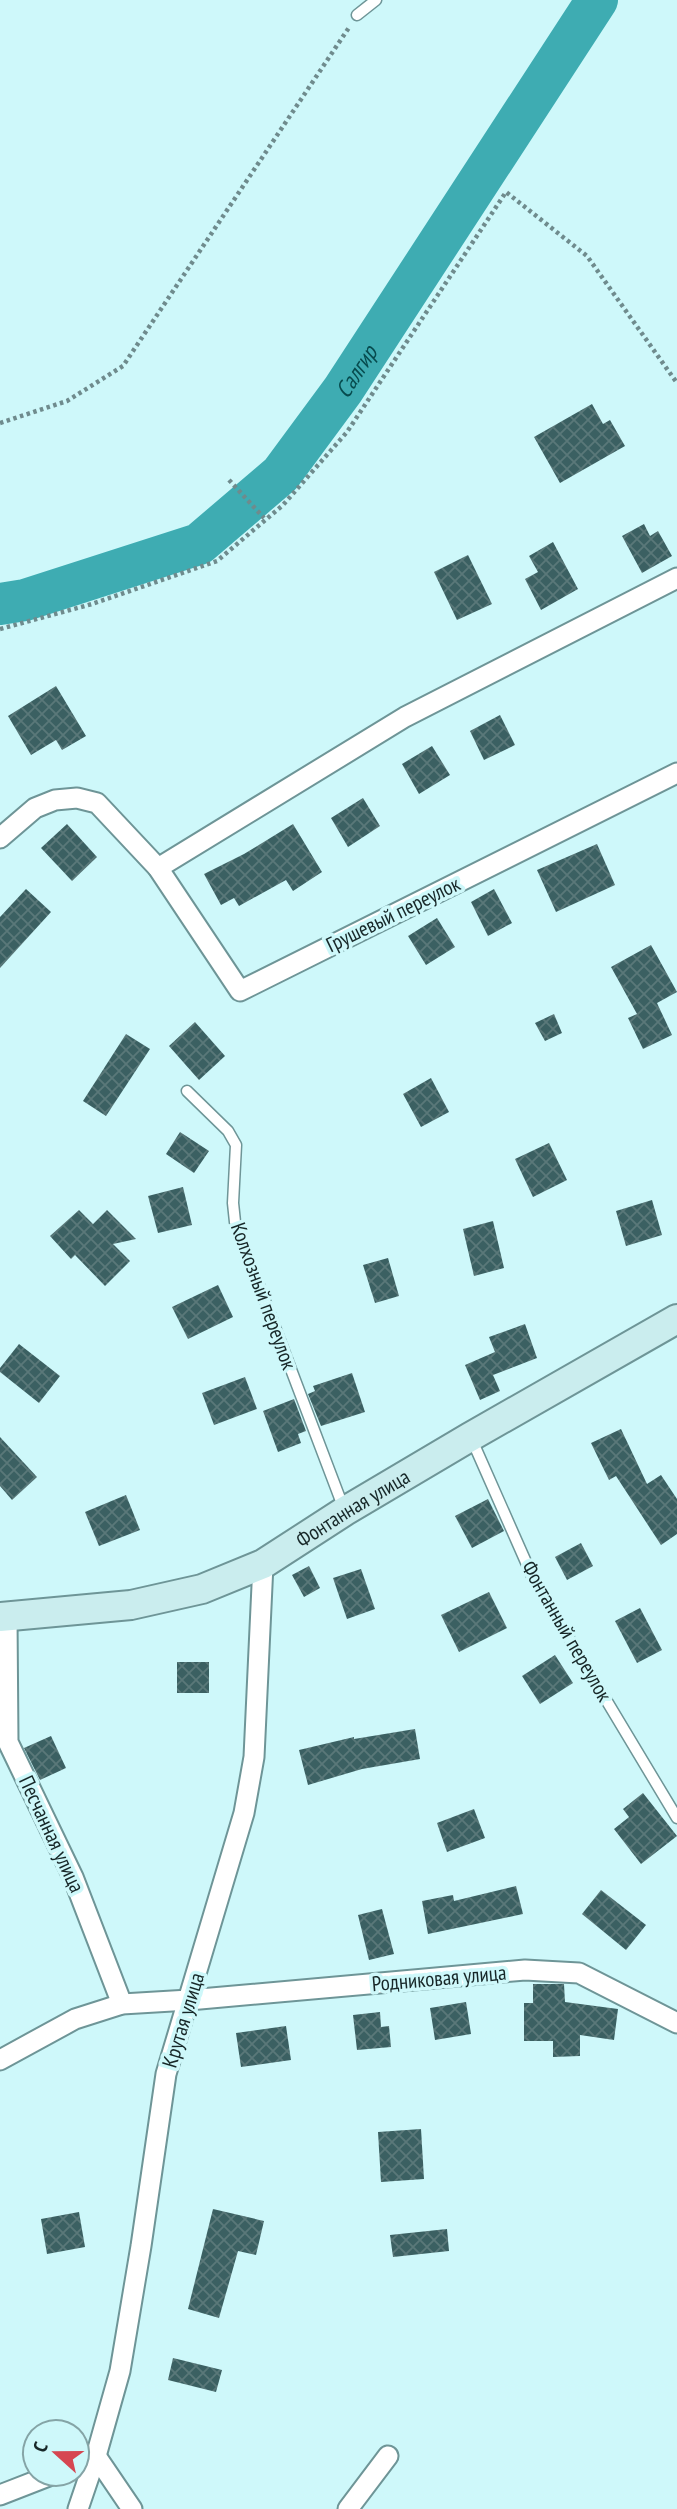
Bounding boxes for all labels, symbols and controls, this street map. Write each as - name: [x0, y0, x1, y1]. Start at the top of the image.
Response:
- water label: Салгир: [328, 338, 384, 403]
- street label: Грушевый переулок: [322, 870, 464, 958]
- street label: Колхозный переулок: [225, 1219, 303, 1373]
- street label: Фонтанная улица: [290, 1462, 414, 1553]
- street label: Фонтанный переулок: [516, 1556, 618, 1706]
- street label: Песчанная улица: [13, 1771, 91, 1897]
- street label: Родниковая улица: [371, 1959, 507, 1997]
- street label: Крутая улица: [156, 1969, 210, 2071]
- north arrow: [21, 2418, 91, 2488]
- text: С: [27, 2438, 53, 2455]

